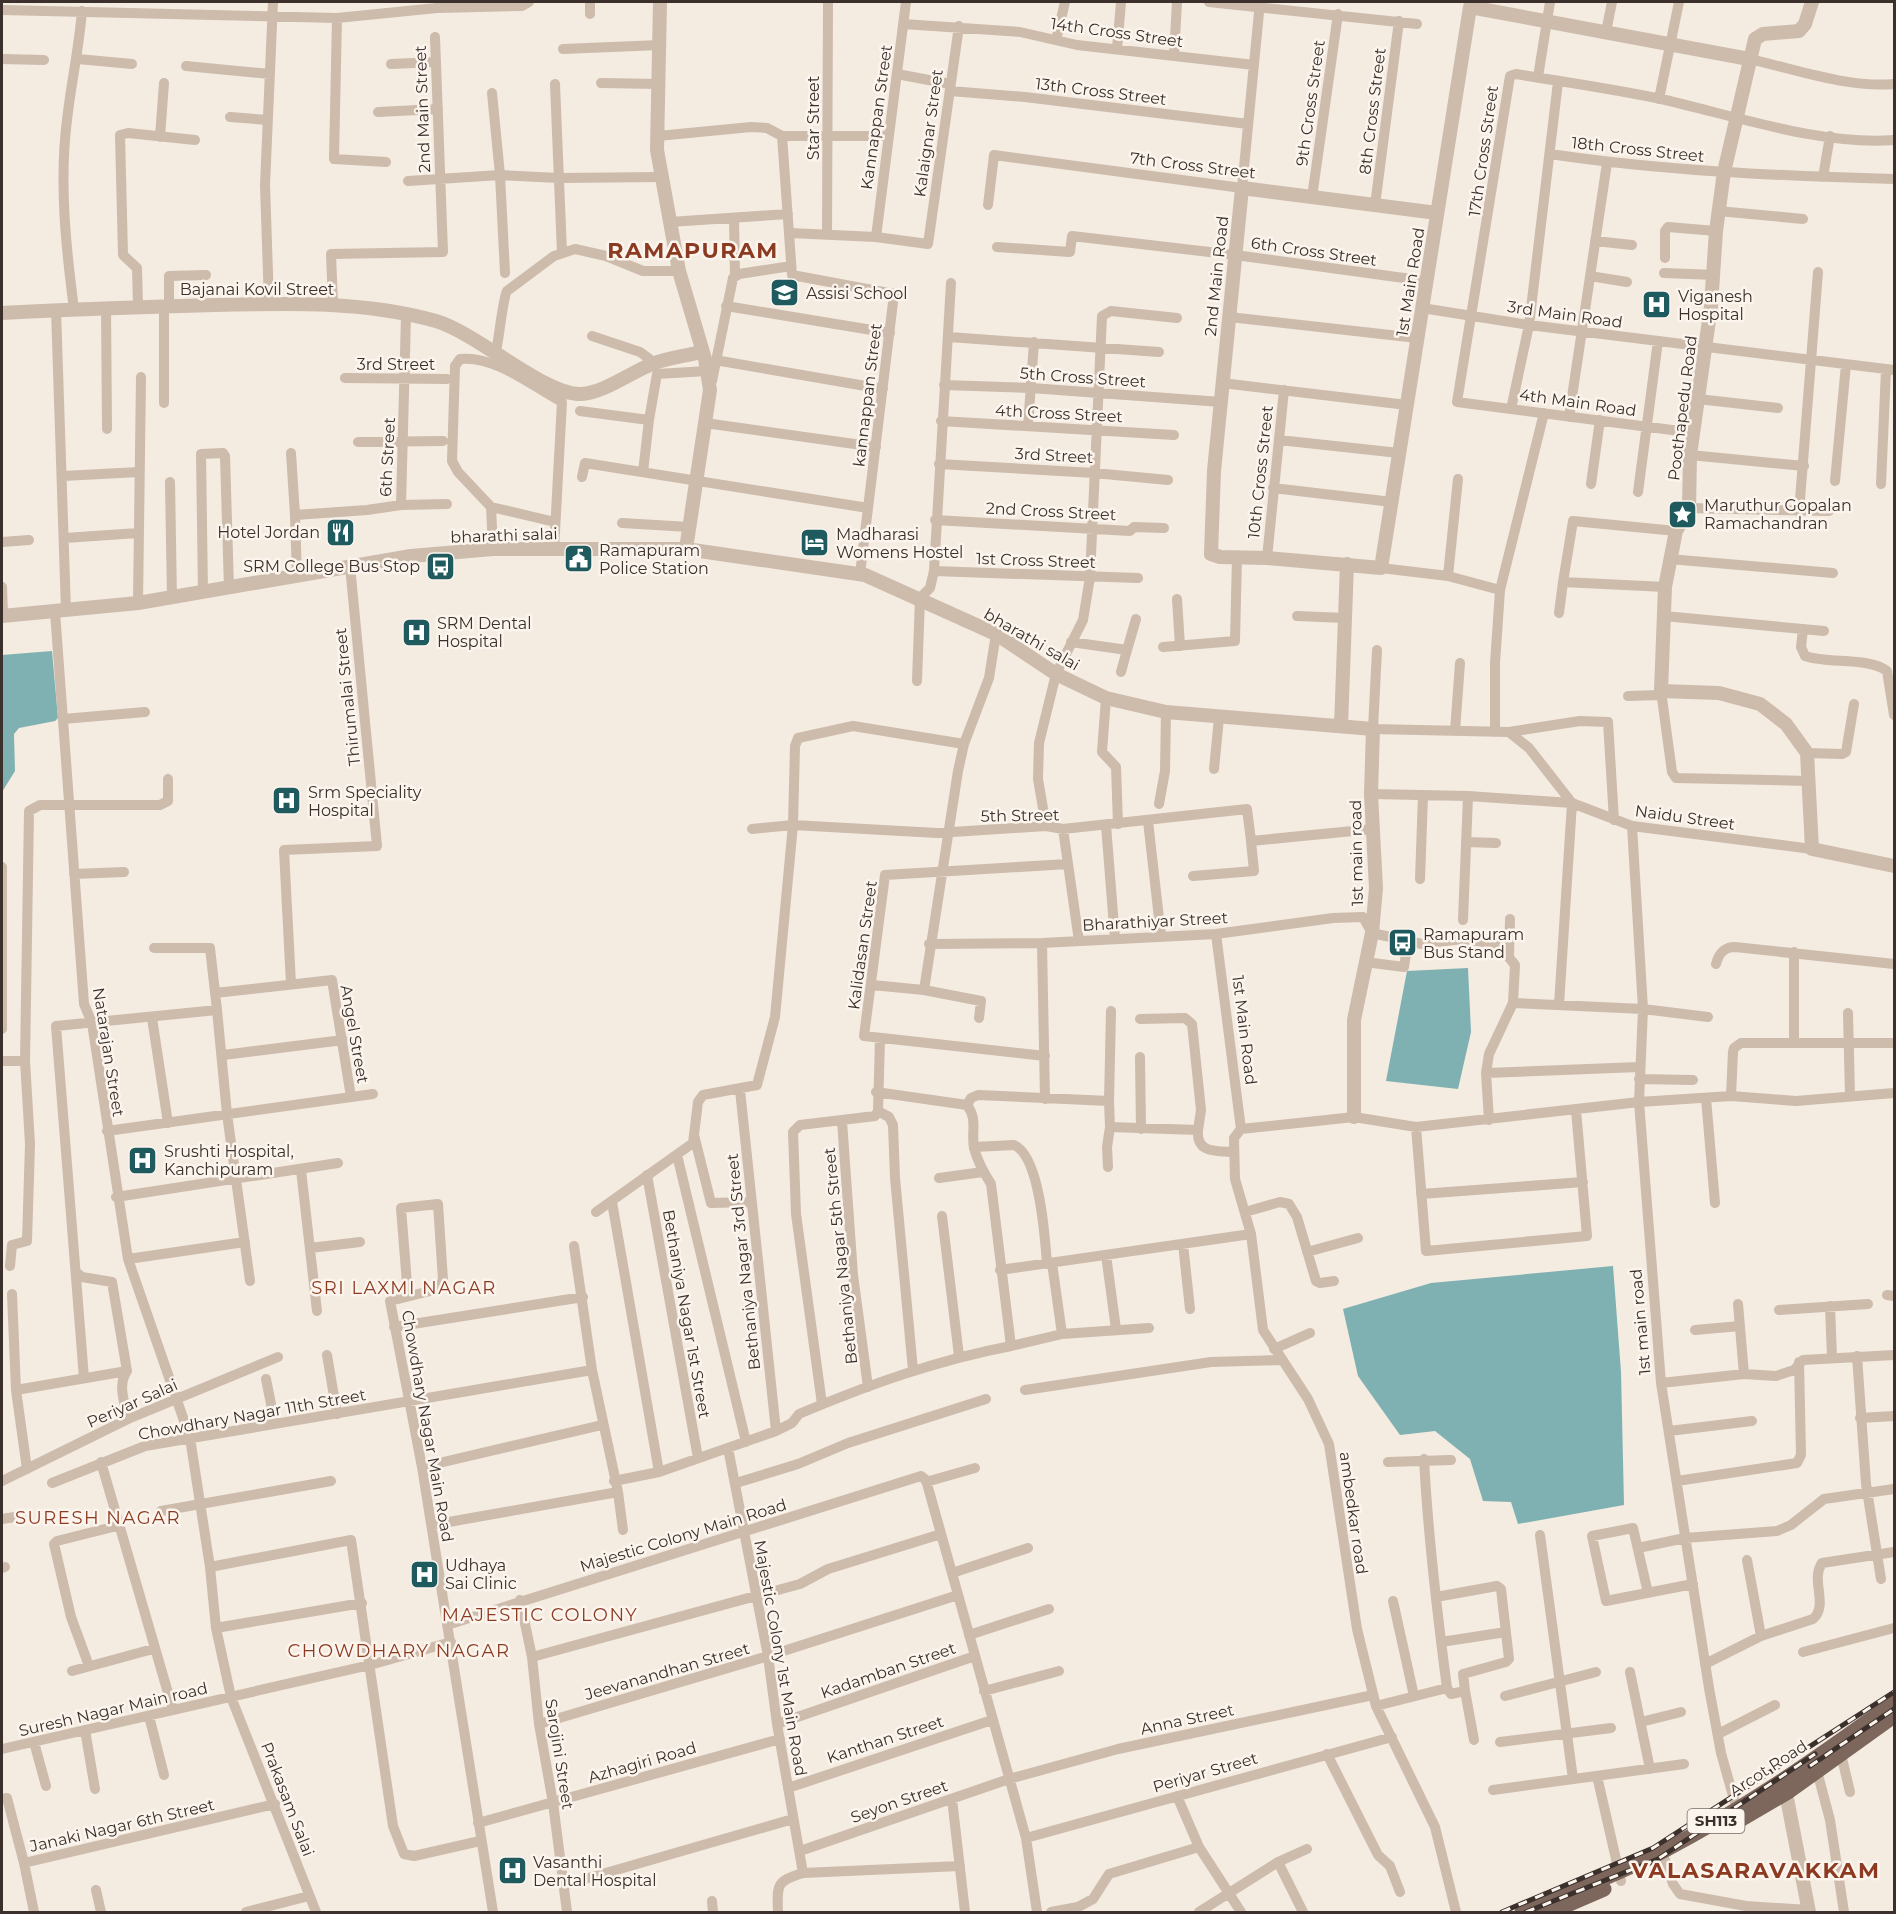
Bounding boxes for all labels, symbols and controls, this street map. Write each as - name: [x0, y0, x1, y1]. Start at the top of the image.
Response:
- street label: 14th Cross Street: [1049, 14, 1185, 51]
- street label: 9th Cross Street: [1292, 38, 1329, 167]
- street label: Kannappan Street: [857, 43, 896, 191]
- street label: 2nd Main Street: [411, 45, 434, 173]
- street label: 8th Cross Street: [1355, 46, 1390, 175]
- street label: Kalaignar Street: [910, 67, 947, 198]
- street label: 13th Cross Street: [1034, 74, 1168, 109]
- street label: Star Street: [804, 75, 823, 160]
- street label: 17th Cross Street: [1465, 84, 1502, 218]
- street label: 18th Cross Street: [1571, 133, 1706, 166]
- street label: 7th Cross Street: [1129, 148, 1257, 183]
- street label: 2nd Main Road: [1201, 215, 1232, 337]
- street label: 1st Main Road: [1392, 226, 1428, 338]
- street label: 6th Cross Street: [1250, 233, 1379, 270]
- district label: RAMAPURAM: [607, 237, 779, 264]
- school or university icon: Assisi School: [769, 277, 801, 309]
- street label: Bajanai Kovil Street: [180, 280, 335, 299]
- place label: Assisi School: [806, 284, 908, 303]
- place label: Viganesh Hospital: [1678, 287, 1753, 324]
- hospital icon: Viganesh Hospital: [1641, 289, 1673, 321]
- street label: 3rd Main Road: [1506, 297, 1624, 332]
- street label: kannappan Street: [849, 322, 886, 468]
- street label: Poothapedu Road: [1664, 334, 1701, 482]
- street label: 3rd Street: [357, 355, 436, 374]
- street label: 5th Cross Street: [1019, 364, 1147, 391]
- street label: 4th Main Road: [1518, 385, 1638, 420]
- street label: 4th Cross Street: [995, 401, 1124, 426]
- street label: 10th Cross Street: [1244, 404, 1277, 540]
- street label: 6th Street: [376, 416, 399, 497]
- street label: 3rd Street: [1014, 444, 1094, 467]
- place label: Maruthur Gopalan Ramachandran: [1704, 496, 1852, 533]
- place icon: Maruthur Gopalan Ramachandran: [1667, 498, 1699, 530]
- street label: 2nd Cross Street: [985, 499, 1117, 524]
- restaurant icon: Hotel Jordan: [325, 516, 357, 548]
- place label: Hotel Jordan: [217, 523, 320, 542]
- street label: bharathi salai: [450, 524, 558, 547]
- place label: Madharasi Womens Hostel: [836, 525, 963, 562]
- hotel icon: Madharasi Womens Hostel: [799, 527, 831, 559]
- place label: Ramapuram Police Station: [599, 541, 709, 578]
- public building icon: Ramapuram Police Station: [562, 543, 594, 575]
- street label: 1st Cross Street: [976, 549, 1097, 572]
- bus stop icon: SRM College Bus Stop: [425, 550, 457, 582]
- place label: SRM College Bus Stop: [243, 557, 420, 576]
- street label: bharathi salai: [980, 604, 1083, 675]
- place label: SRM Dental Hospital: [437, 614, 532, 651]
- hospital icon: SRM Dental Hospital: [400, 616, 432, 648]
- street label: Thirumalai Street: [331, 627, 364, 767]
- place label: Srm Speciality Hospital: [308, 783, 422, 820]
- hospital icon: Srm Speciality Hospital: [271, 785, 303, 817]
- street label: 1st main road: [1346, 800, 1367, 906]
- street label: Naidu Street: [1634, 801, 1737, 834]
- street label: 5th Street: [980, 805, 1060, 826]
- street label: Kalidasan Street: [844, 879, 881, 1011]
- street label: Bharathiyar Street: [1082, 908, 1229, 935]
- place label: Ramapuram Bus Stand: [1423, 925, 1524, 962]
- bus stop icon: Ramapuram Bus Stand: [1386, 927, 1418, 959]
- street label: 1st Main Road: [1228, 974, 1261, 1086]
- street label: Angel Street: [336, 983, 373, 1085]
- street label: Natarajan Street: [89, 986, 128, 1118]
- place label: Srushti Hospital, Kanchipuram: [164, 1142, 294, 1179]
- hospital icon: Srushti Hospital, Kanchipuram: [127, 1144, 159, 1176]
- street label: Bethaniya Nagar 5th Street: [820, 1146, 861, 1365]
- street label: Bethaniya Nagar 3rd Street: [723, 1152, 764, 1371]
- street label: Bethaniya Nagar 1st Street: [659, 1208, 714, 1420]
- street label: 1st main road: [1626, 1268, 1655, 1376]
- district label: SRI LAXMI NAGAR: [311, 1277, 497, 1299]
- street label: Chowdhary Nagar Main Road: [398, 1309, 457, 1544]
- street label: Periyar Salai: [84, 1375, 180, 1432]
- street label: Chowdhary Nagar 11th Street: [137, 1385, 368, 1444]
- street label: ambedkar road: [1335, 1450, 1372, 1576]
- street label: Majestic Colony Main Road: [577, 1495, 789, 1576]
- district label: SURESH NAGAR: [15, 1507, 181, 1529]
- street label: Majestic Colony 1st Main Road: [750, 1539, 811, 1778]
- place label: Udhaya Sai Clinic: [445, 1556, 517, 1593]
- hospital icon: Udhaya Sai Clinic: [408, 1558, 440, 1590]
- district label: MAJESTIC COLONY: [442, 1604, 638, 1626]
- street label: Kadamban Street: [818, 1638, 959, 1702]
- street label: Jeevanandhan Street: [582, 1639, 752, 1704]
- district label: CHOWDHARY NAGAR: [288, 1640, 510, 1662]
- street label: Suresh Nagar Main road: [17, 1678, 209, 1740]
- street label: Sarojini Street: [541, 1697, 578, 1811]
- street label: Anna Street: [1139, 1700, 1236, 1739]
- street label: Kanthan Street: [824, 1712, 946, 1767]
- street label: Arcot Road: [1726, 1736, 1811, 1801]
- street label: Azhagiri Road: [586, 1738, 698, 1787]
- street label: Prakasam Salai: [257, 1739, 318, 1859]
- street label: Periyar Street: [1150, 1748, 1260, 1797]
- street label: Seyon Street: [848, 1776, 951, 1827]
- street label: Janaki Nagar 6th Street: [27, 1795, 217, 1856]
- road number: SH113: [1688, 1809, 1744, 1833]
- place label: Vasanthi Dental Hospital: [533, 1853, 657, 1890]
- hospital icon: Vasanthi Dental Hospital: [496, 1855, 528, 1887]
- district label: VALASARAVAKKAM: [1631, 1857, 1880, 1884]

